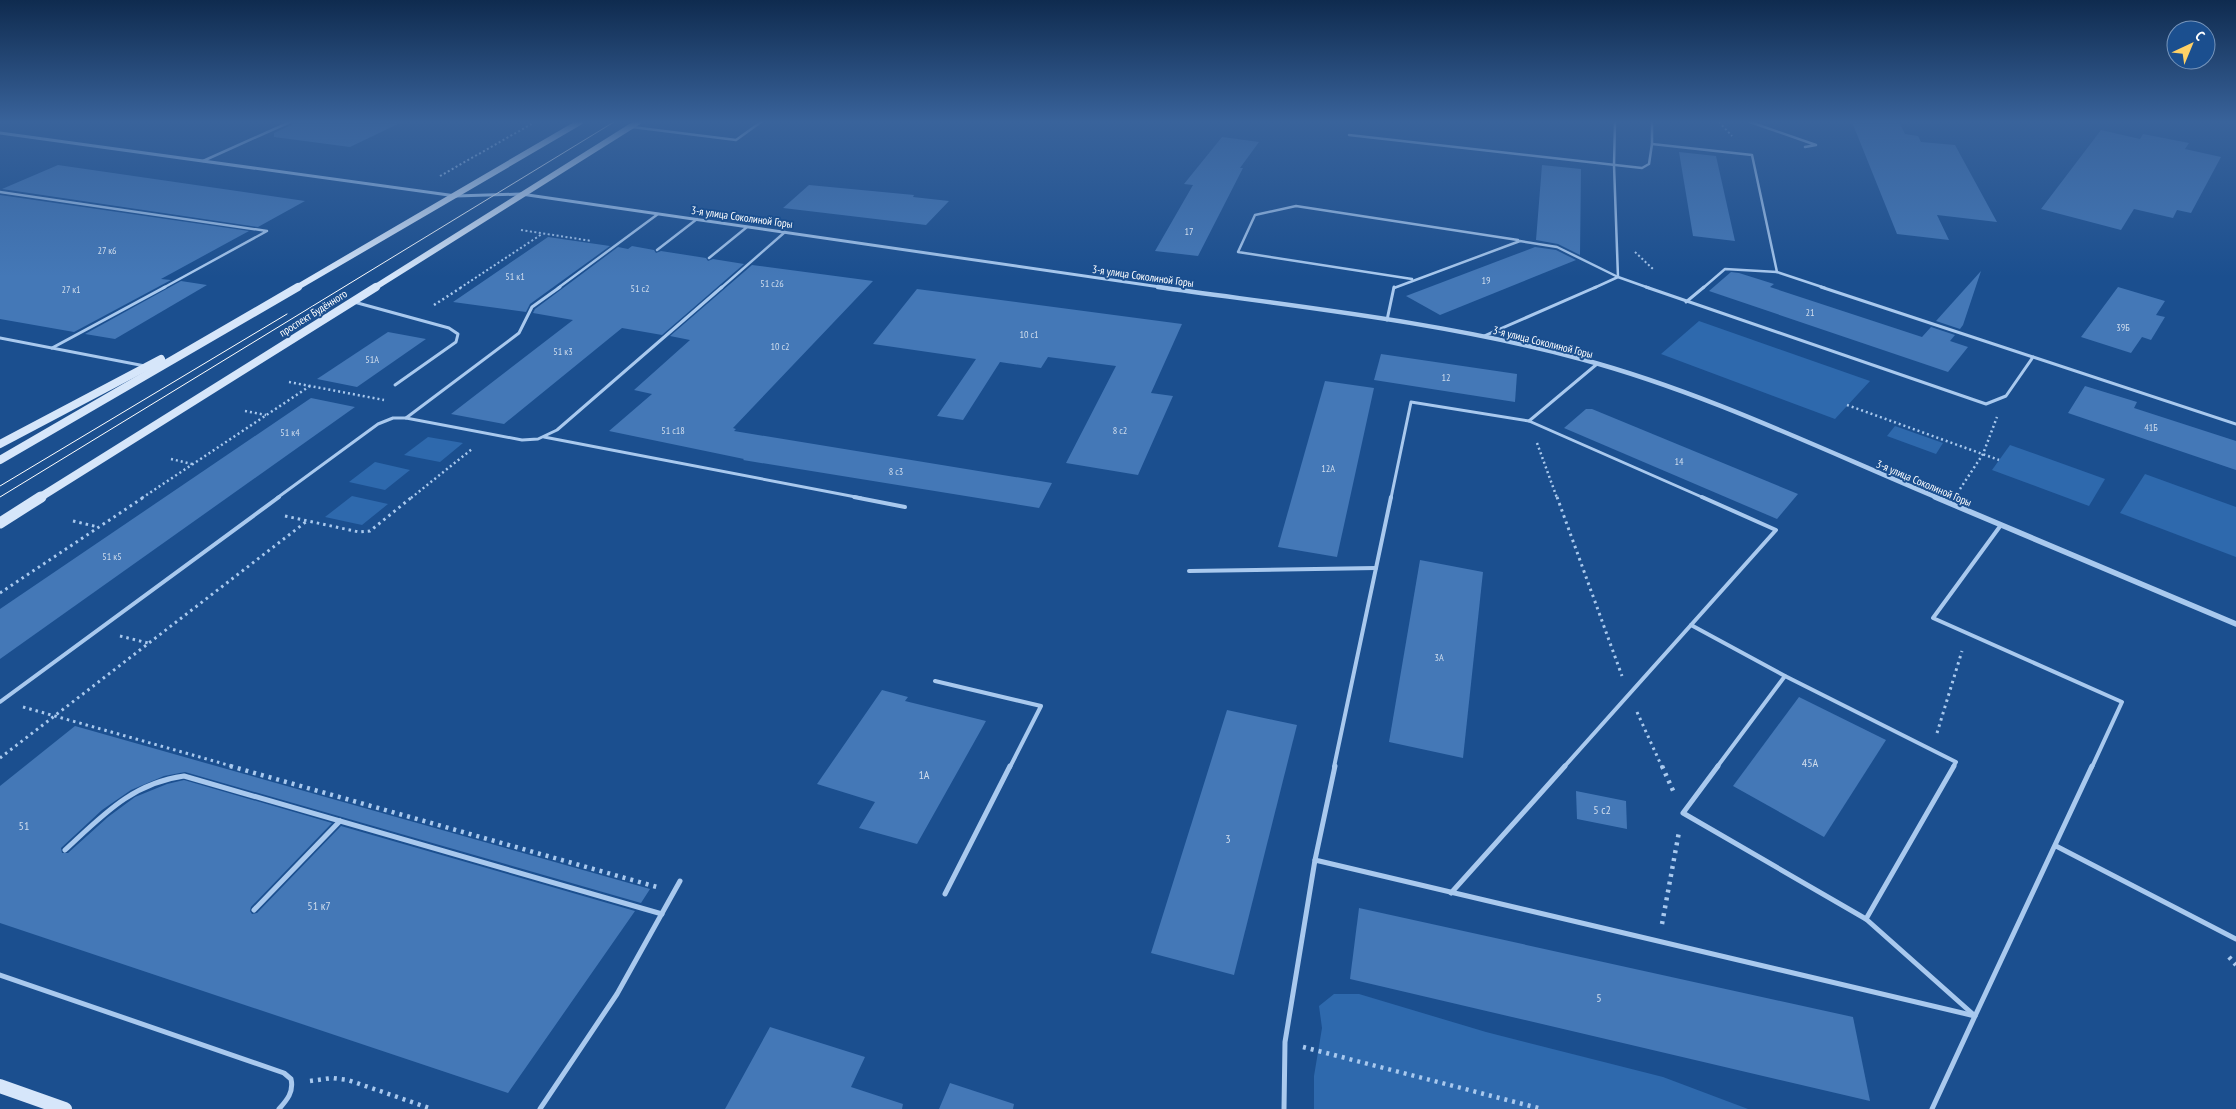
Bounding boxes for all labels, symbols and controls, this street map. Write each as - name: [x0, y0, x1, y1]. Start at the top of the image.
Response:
- north arrow: [2166, 20, 2216, 70]
- text: С: [2191, 27, 2209, 45]
- street label: 3-я улица Соколиной Горы: [690, 203, 794, 231]
- house number: 17: [1185, 225, 1194, 238]
- house number: 27 к6: [97, 244, 117, 257]
- street label: 3-я улица Соколиной Горы: [1091, 262, 1195, 290]
- house number: 51 к1: [505, 270, 525, 283]
- house number: 19: [1482, 274, 1491, 287]
- house number: 51 c26: [760, 277, 784, 290]
- house number: 51 с2: [630, 282, 650, 295]
- house number: 27 к1: [61, 283, 81, 296]
- street label: проспект Будённого: [276, 286, 350, 340]
- house number: 21: [1806, 306, 1815, 319]
- house number: 39Б: [2116, 321, 2130, 334]
- street label: 3-я улица Соколиной Горы: [1492, 323, 1594, 361]
- house number: 10 с1: [1019, 328, 1039, 341]
- house number: 10 c2: [770, 340, 790, 353]
- house number: 51 к3: [553, 345, 573, 358]
- house number: 51А: [365, 353, 379, 366]
- house number: 12: [1442, 371, 1451, 384]
- house number: 41Б: [2144, 421, 2158, 434]
- house number: 51 c18: [661, 424, 685, 437]
- house number: 8 c2: [1113, 424, 1127, 437]
- house number: 51 к4: [280, 426, 300, 439]
- house number: 14: [1675, 455, 1684, 468]
- street label: 3-я улица Соколиной Горы: [1874, 457, 1974, 509]
- house number: 12А: [1321, 462, 1335, 475]
- house number: 8 c3: [889, 465, 903, 478]
- house number: 51 к5: [102, 550, 122, 563]
- house number: 3А: [1434, 651, 1444, 664]
- house number: 45А: [1802, 755, 1819, 770]
- house number: 1А: [918, 767, 930, 782]
- house number: 5 с2: [1593, 802, 1611, 817]
- house number: 51: [19, 818, 29, 833]
- house number: 3: [1225, 831, 1231, 846]
- house number: 51 к7: [307, 898, 331, 913]
- house number: 5: [1596, 990, 1602, 1005]

